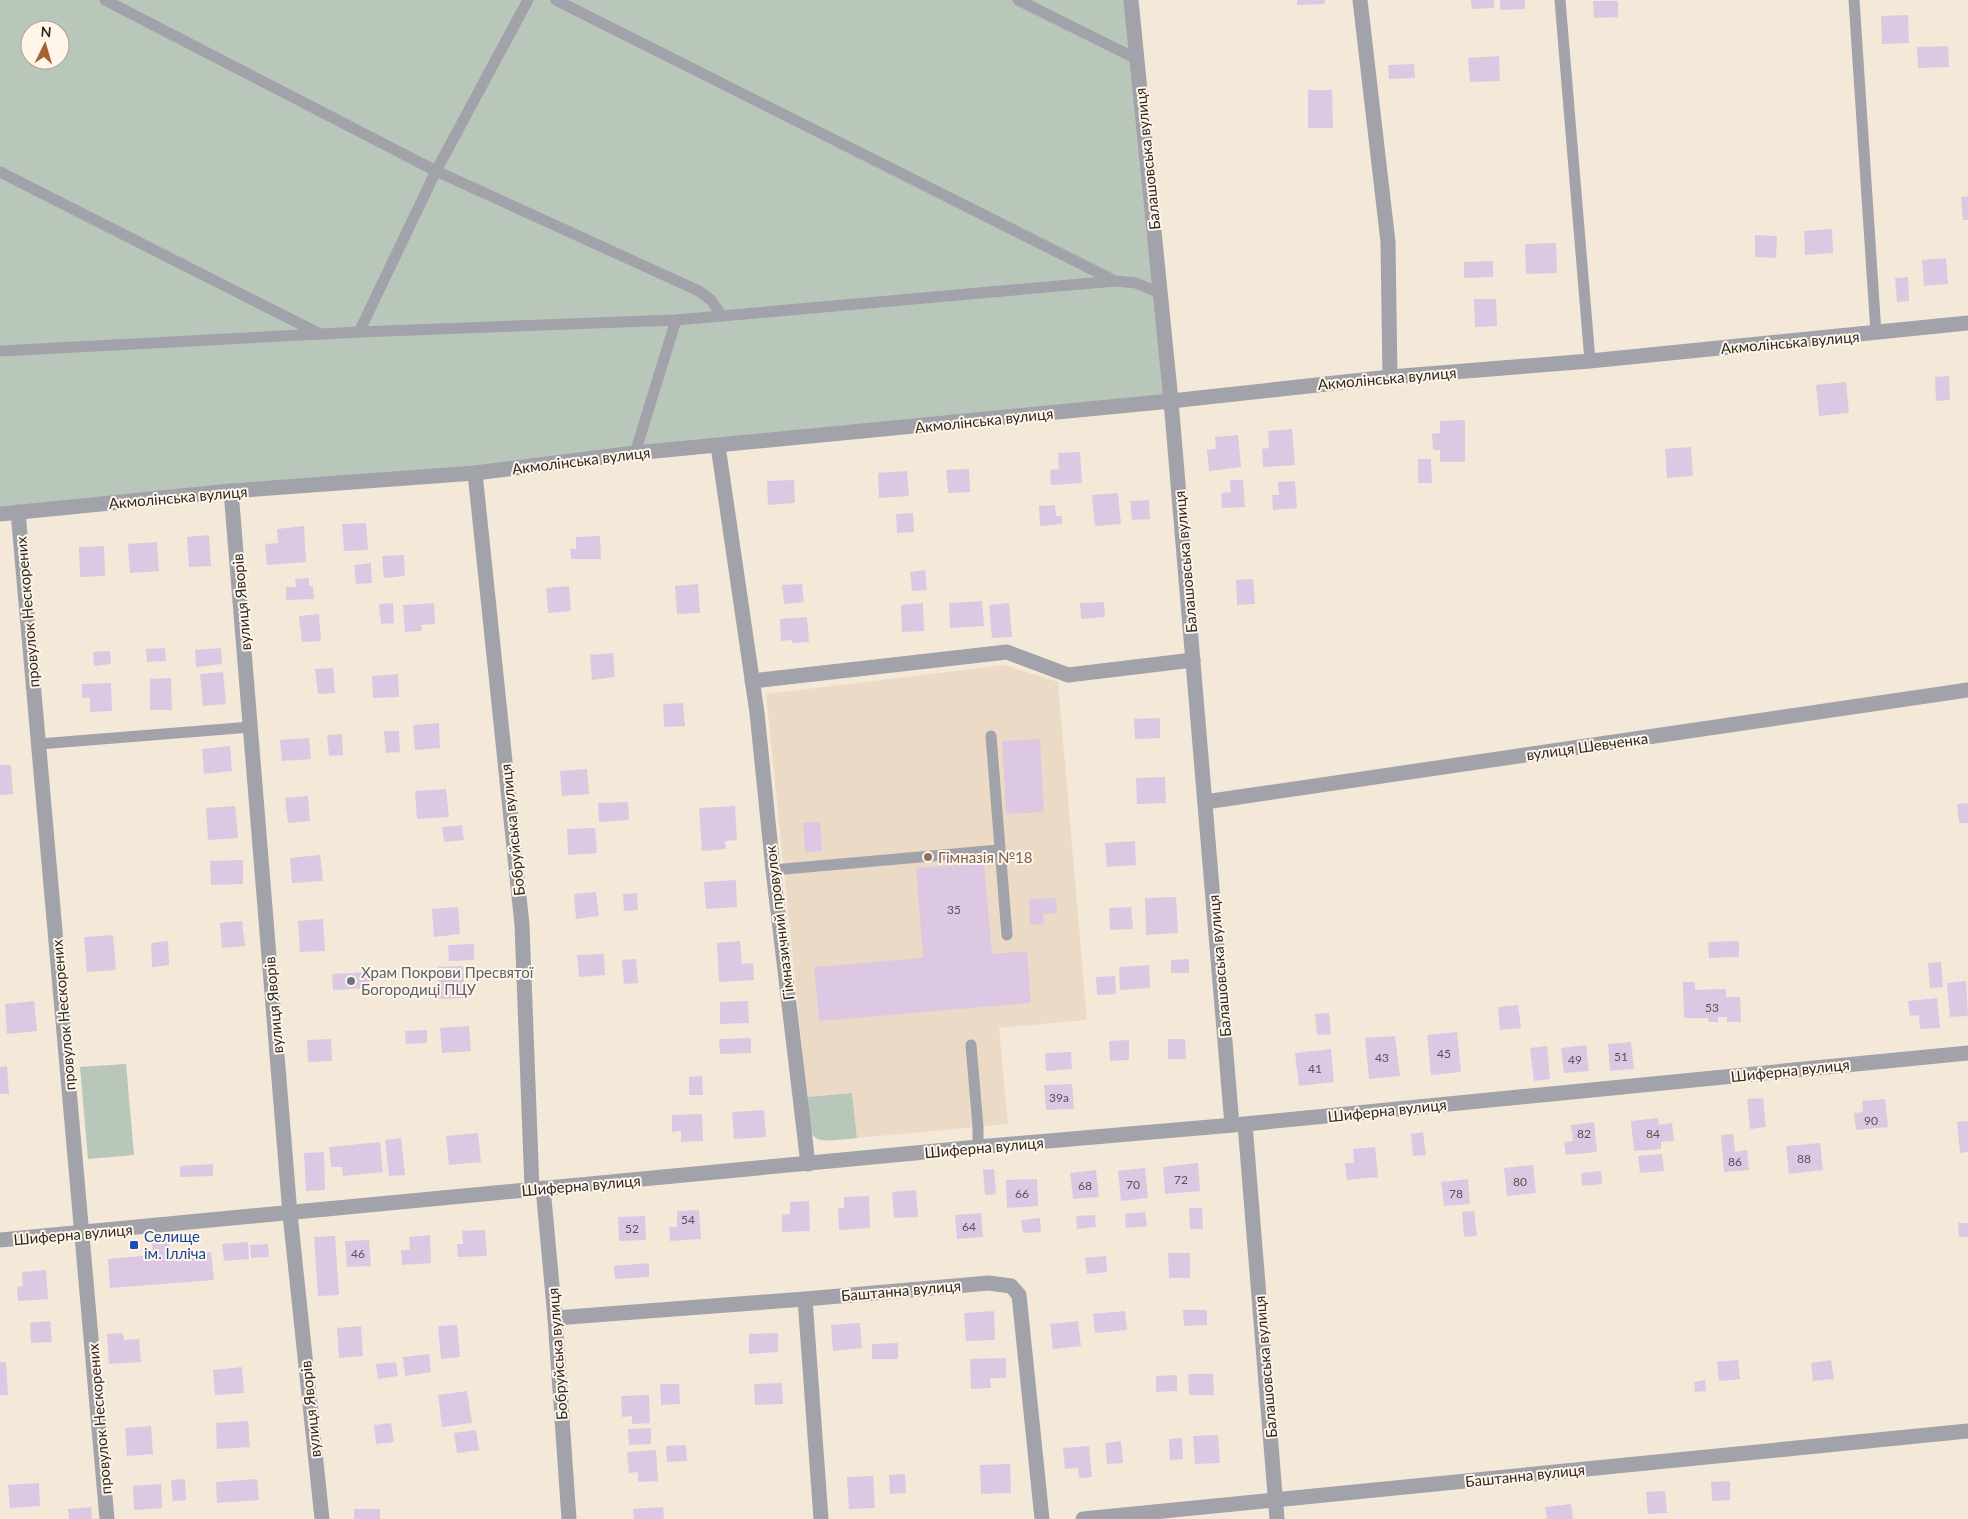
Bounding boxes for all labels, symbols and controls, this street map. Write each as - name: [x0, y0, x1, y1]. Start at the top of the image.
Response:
- north arrow: [20, 20, 70, 70]
- text: N: [40, 23, 52, 40]
- street label: Балашовська вулиця: [1131, 87, 1163, 231]
- street label: Акмолінська вулиця: [1720, 327, 1860, 357]
- street label: Акмолінська вулиця: [1317, 363, 1457, 393]
- street label: Акмолінська вулиця: [914, 404, 1054, 436]
- street label: Акмолінська вулиця: [511, 443, 651, 477]
- street label: Акмолінська вулиця: [108, 482, 248, 512]
- street label: Балашовська вулиця: [1170, 490, 1200, 634]
- street label: провулок Нескорених: [11, 535, 43, 688]
- street label: вулиця Яворів: [228, 553, 254, 651]
- street label: вулиця Шевченка: [1525, 729, 1649, 763]
- street label: Бобруйська вулиця: [496, 763, 528, 897]
- street label: Гімназичний провулок: [761, 845, 797, 1001]
- place label: Гімназія №18: [938, 848, 1032, 866]
- marker: Гімназія №18: [922, 851, 934, 863]
- street label: Балашовська вулиця: [1204, 894, 1234, 1038]
- house number: 35: [947, 902, 961, 917]
- street label: провулок Нескорених: [47, 938, 79, 1091]
- street label: вулиця Яворів: [260, 956, 286, 1054]
- place label: Храм Покрови Пресвятої Богородиці ПЦУ: [361, 963, 534, 998]
- marker: Храм Покрови Пресвятої Богородиці ПЦУ: [345, 975, 357, 987]
- house number: 53: [1705, 1000, 1719, 1015]
- house number: 45: [1437, 1046, 1451, 1061]
- house number: 51: [1614, 1049, 1628, 1064]
- house number: 43: [1375, 1050, 1389, 1065]
- house number: 49: [1568, 1052, 1582, 1067]
- street label: Шиферна вулиця: [1730, 1055, 1850, 1085]
- house number: 41: [1308, 1061, 1322, 1076]
- house number: 39а: [1049, 1090, 1069, 1105]
- street label: Шиферна вулиця: [1327, 1095, 1447, 1125]
- house number: 90: [1864, 1113, 1878, 1128]
- house number: 82: [1577, 1126, 1591, 1141]
- house number: 84: [1646, 1126, 1660, 1141]
- street label: Шиферна вулиця: [924, 1133, 1044, 1161]
- house number: 88: [1797, 1151, 1811, 1166]
- house number: 86: [1728, 1154, 1742, 1169]
- street label: Шиферна вулиця: [521, 1171, 641, 1199]
- house number: 72: [1174, 1172, 1188, 1187]
- house number: 80: [1513, 1174, 1527, 1189]
- house number: 70: [1126, 1177, 1140, 1192]
- house number: 68: [1078, 1178, 1092, 1193]
- house number: 66: [1015, 1186, 1029, 1201]
- house number: 78: [1449, 1186, 1463, 1201]
- house number: 54: [681, 1212, 695, 1227]
- house number: 64: [962, 1219, 976, 1234]
- street label: Шиферна вулиця: [13, 1220, 133, 1248]
- house number: 52: [625, 1221, 639, 1236]
- place label: Селище ім. Ілліча: [144, 1227, 206, 1262]
- marker: Селище ім. Ілліча: [128, 1239, 140, 1251]
- house number: 46: [351, 1246, 365, 1261]
- street label: Баштанна вулиця: [840, 1276, 962, 1304]
- street label: Бобруйська вулиця: [543, 1287, 571, 1421]
- street label: Балашовська вулиця: [1250, 1295, 1280, 1439]
- street label: провулок Нескорених: [83, 1342, 115, 1495]
- street label: вулиця Яворів: [296, 1360, 324, 1458]
- street label: Баштанна вулиця: [1464, 1460, 1586, 1490]

